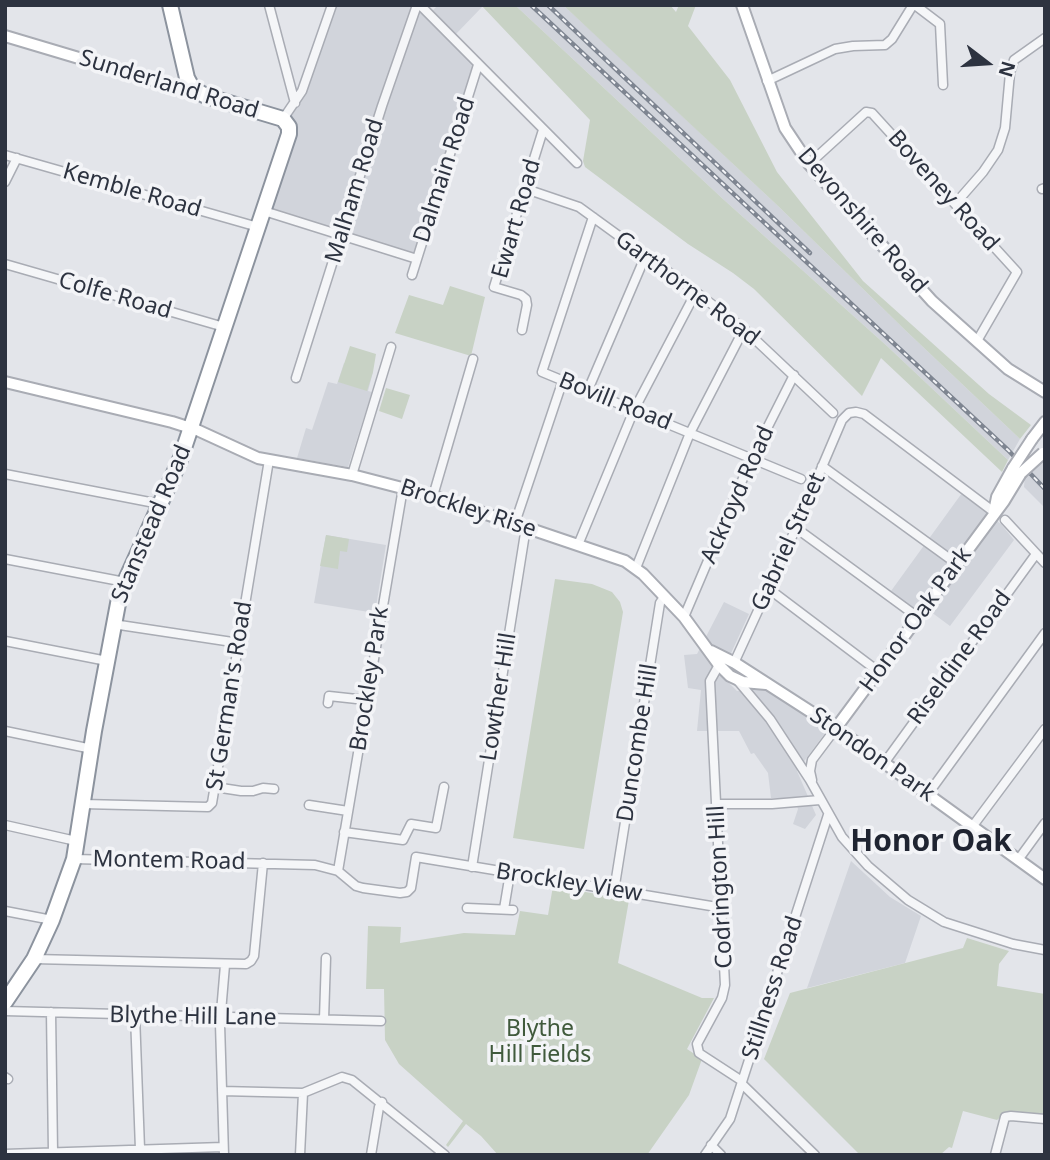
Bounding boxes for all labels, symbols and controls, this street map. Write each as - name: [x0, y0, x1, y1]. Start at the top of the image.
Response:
- north arrow: [952, 28, 1022, 98]
- street label: Sunderland Road: [76, 45, 262, 125]
- text: N: [992, 58, 1022, 80]
- street label: Dalmain Road: [408, 94, 482, 246]
- street label: Malham Road: [320, 115, 390, 267]
- street label: Boveney Road: [882, 125, 1004, 257]
- street label: Devonshire Road: [791, 143, 933, 299]
- street label: Ewart Road: [487, 156, 547, 282]
- street label: Kemble Road: [59, 158, 205, 224]
- street label: Garthorne Road: [609, 226, 765, 352]
- street label: Colfe Road: [55, 267, 175, 325]
- street label: Bovill Road: [555, 367, 675, 437]
- street label: Ackroyd Road: [695, 422, 781, 568]
- street label: Stanstead Road: [106, 441, 198, 607]
- street label: Gabriel Street: [746, 469, 832, 615]
- street label: Brockley Rise: [396, 474, 540, 544]
- street label: Honor Oak Park: [854, 542, 978, 698]
- street label: Riseldine Road: [902, 586, 1018, 730]
- street label: St German's Road: [201, 599, 259, 793]
- street label: Brockley Park: [345, 605, 395, 753]
- street label: Lowther Hill: [475, 631, 523, 763]
- street label: Duncombe Hill: [612, 662, 664, 824]
- street label: Stondon Park: [804, 702, 940, 808]
- street label: Codrington Hill: [703, 805, 739, 969]
- district label: Honor Oak: [850, 824, 1012, 860]
- street label: Montem Road: [92, 846, 246, 876]
- street label: Brockley View: [494, 858, 644, 908]
- street label: Stillness Road: [737, 913, 809, 1063]
- street label: Blythe Hill Lane: [109, 1002, 277, 1032]
- park label: Blythe Hill Fields: [489, 1015, 591, 1069]

